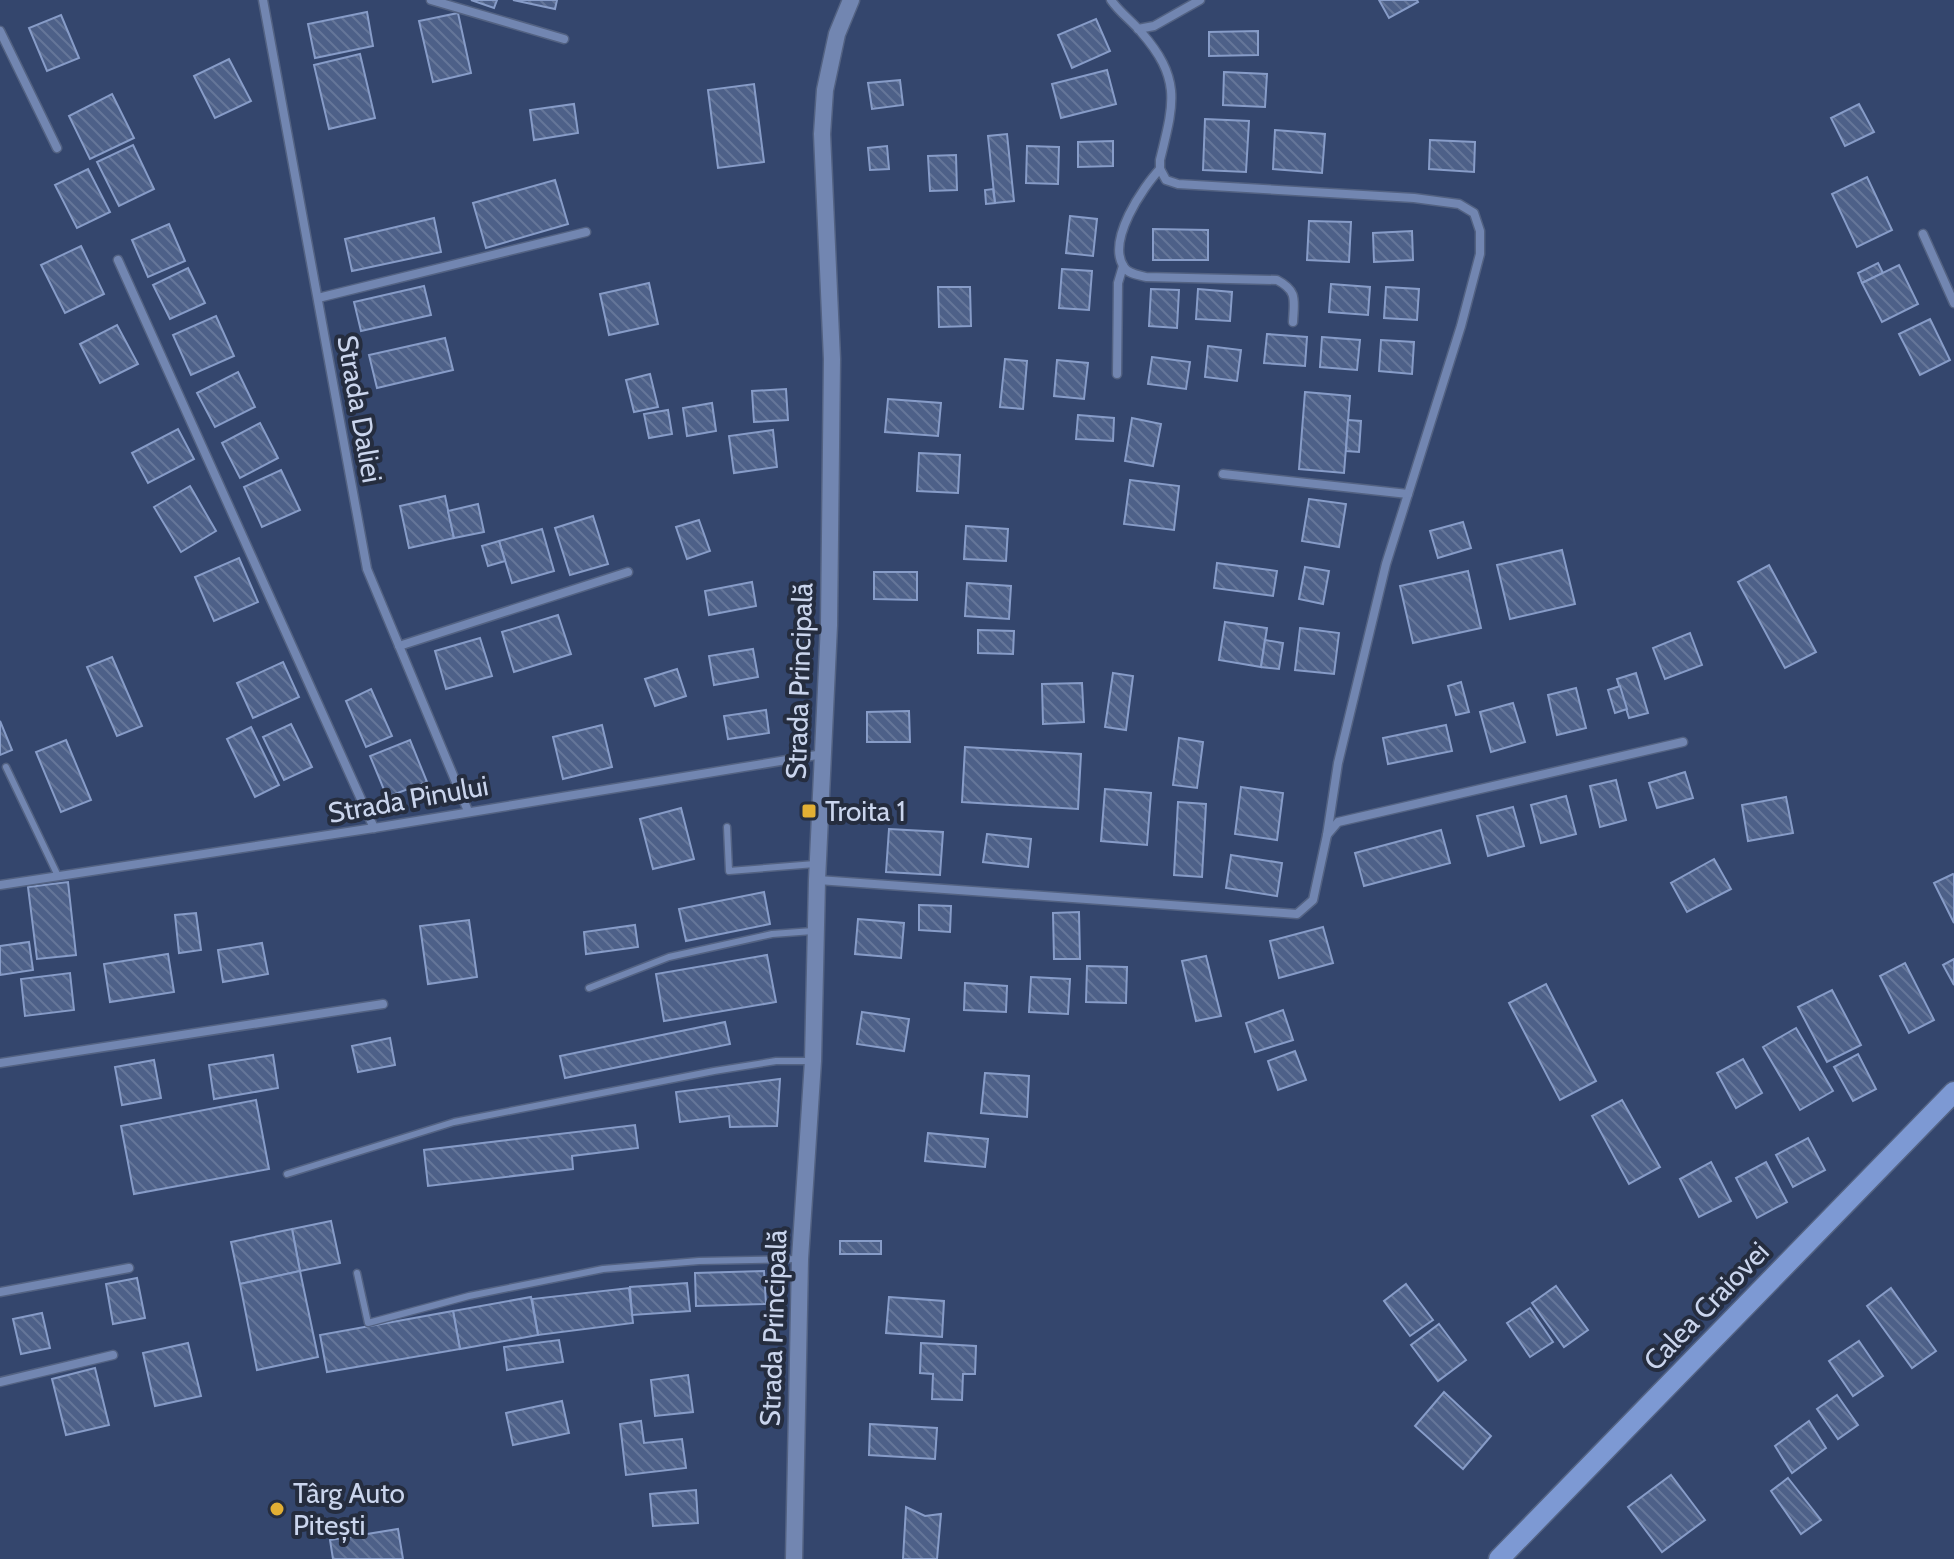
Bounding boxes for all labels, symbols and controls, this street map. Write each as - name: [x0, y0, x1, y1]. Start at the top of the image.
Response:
- street label: Strada Daliei: [330, 333, 390, 485]
- street label: Strada Principală: [779, 582, 819, 780]
- street label: Strada Pinului: [325, 768, 491, 830]
- place label: Troita 1: [825, 794, 906, 828]
- marker: Troita 1: [800, 802, 818, 820]
- street label: Strada Principală: [753, 1229, 793, 1427]
- street label: Calea Craiovei: [1636, 1235, 1776, 1377]
- place label: Târg Auto Pitești: [293, 1476, 405, 1543]
- marker: Târg Auto Pitești: [268, 1500, 286, 1518]

